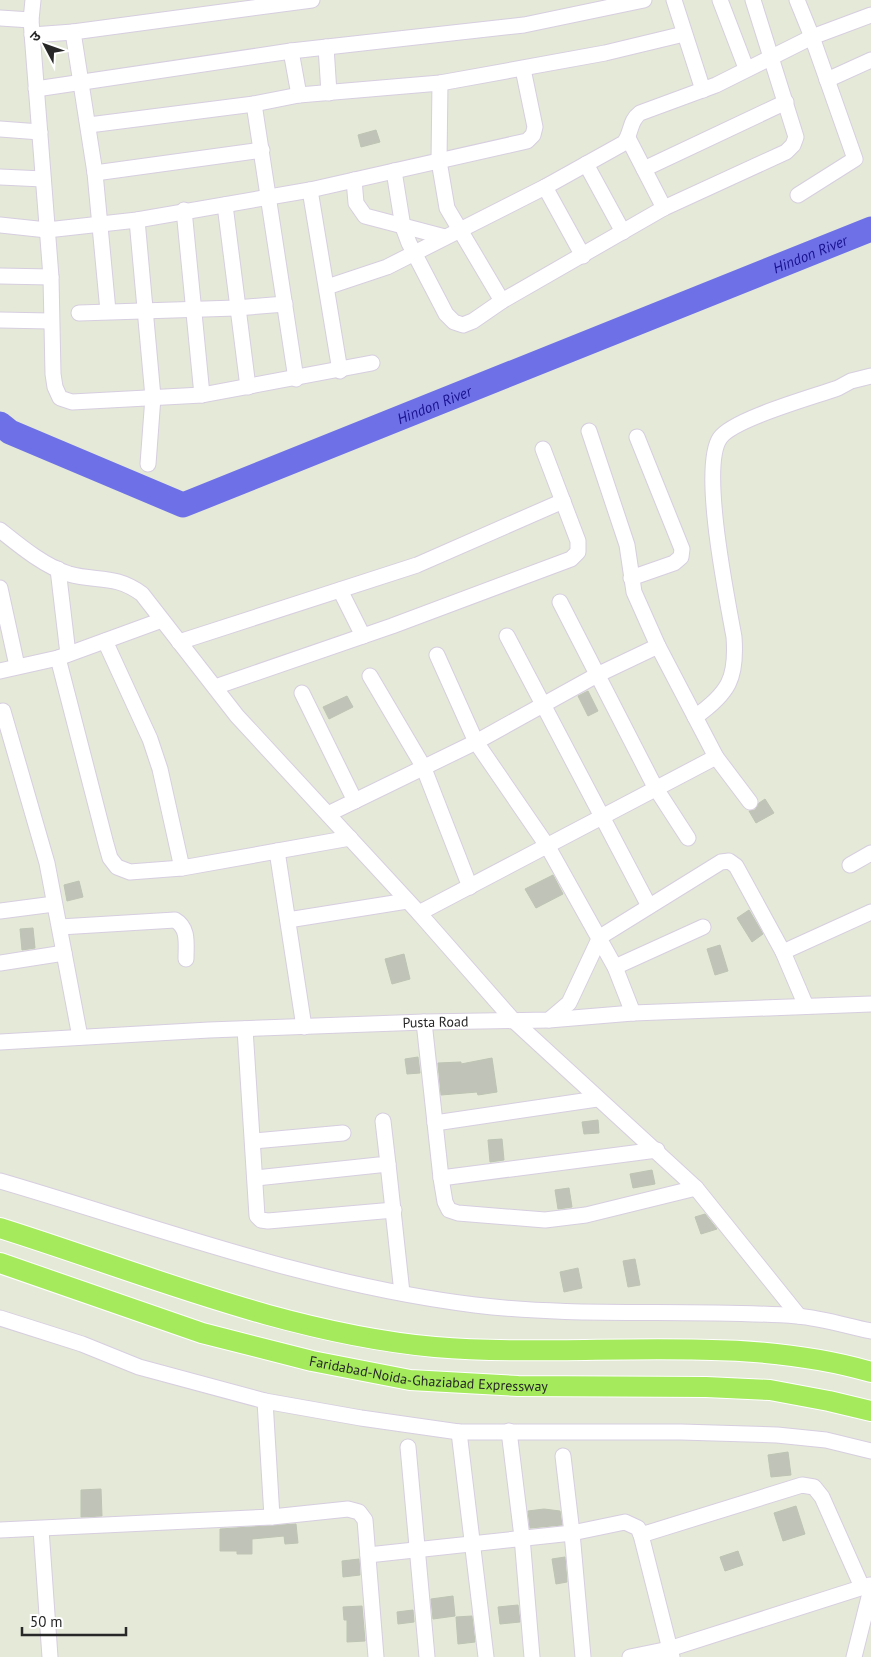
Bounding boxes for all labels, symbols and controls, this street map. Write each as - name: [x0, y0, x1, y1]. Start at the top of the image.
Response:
- north arrow: [20, 20, 70, 70]
- text: उ: [26, 27, 45, 45]
- water label: Hindon River: [770, 230, 851, 277]
- water label: Hindon River: [394, 380, 475, 428]
- street label: Pusta Road: [402, 1012, 469, 1032]
- street label: Faridabad-Noida-Ghaziabad Expressway: [308, 1352, 548, 1395]
- scale bar: [22, 1604, 126, 1636]
- text: 50 m: [30, 1612, 63, 1631]

